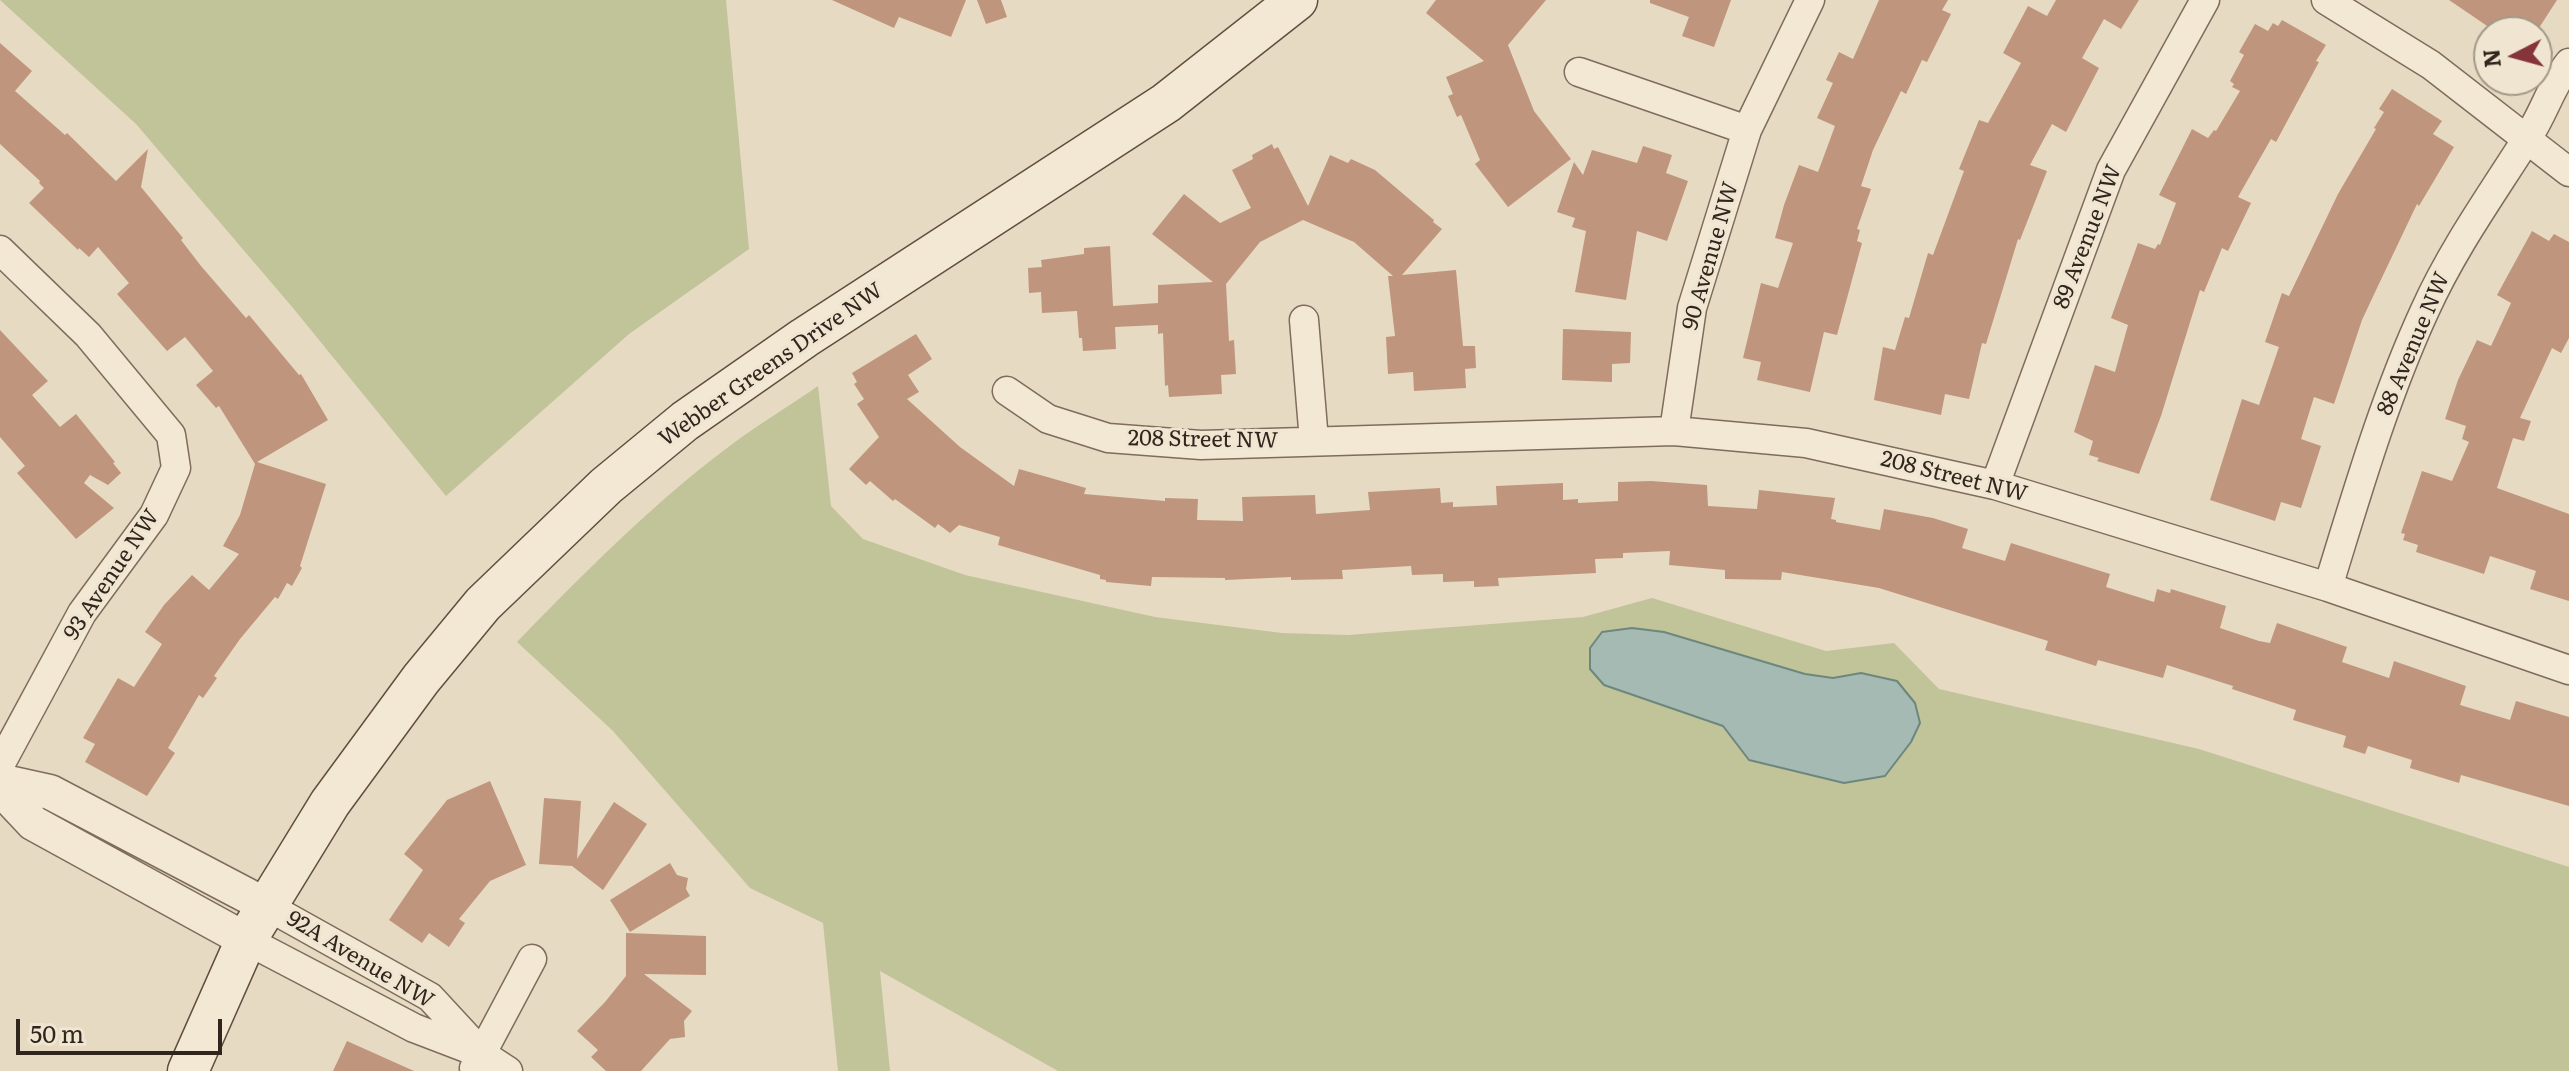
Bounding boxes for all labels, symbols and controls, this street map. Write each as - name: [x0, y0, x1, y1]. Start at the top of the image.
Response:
- north arrow: [2473, 16, 2553, 96]
- text: N: [2473, 47, 2508, 69]
- street label: 89 Avenue NW: [2048, 161, 2128, 313]
- street label: 90 Avenue NW: [1677, 179, 1745, 333]
- street label: 88 Avenue NW: [2372, 269, 2456, 419]
- street label: Webber Greens Drive NW: [654, 277, 888, 453]
- street label: 208 Street NW: [1128, 425, 1278, 455]
- street label: 208 Street NW: [1878, 446, 2030, 508]
- street label: 93 Avenue NW: [59, 505, 165, 645]
- street label: 92A Avenue NW: [282, 906, 438, 1014]
- scale bar: [20, 1003, 226, 1053]
- text: 50 m: [30, 1015, 84, 1050]

